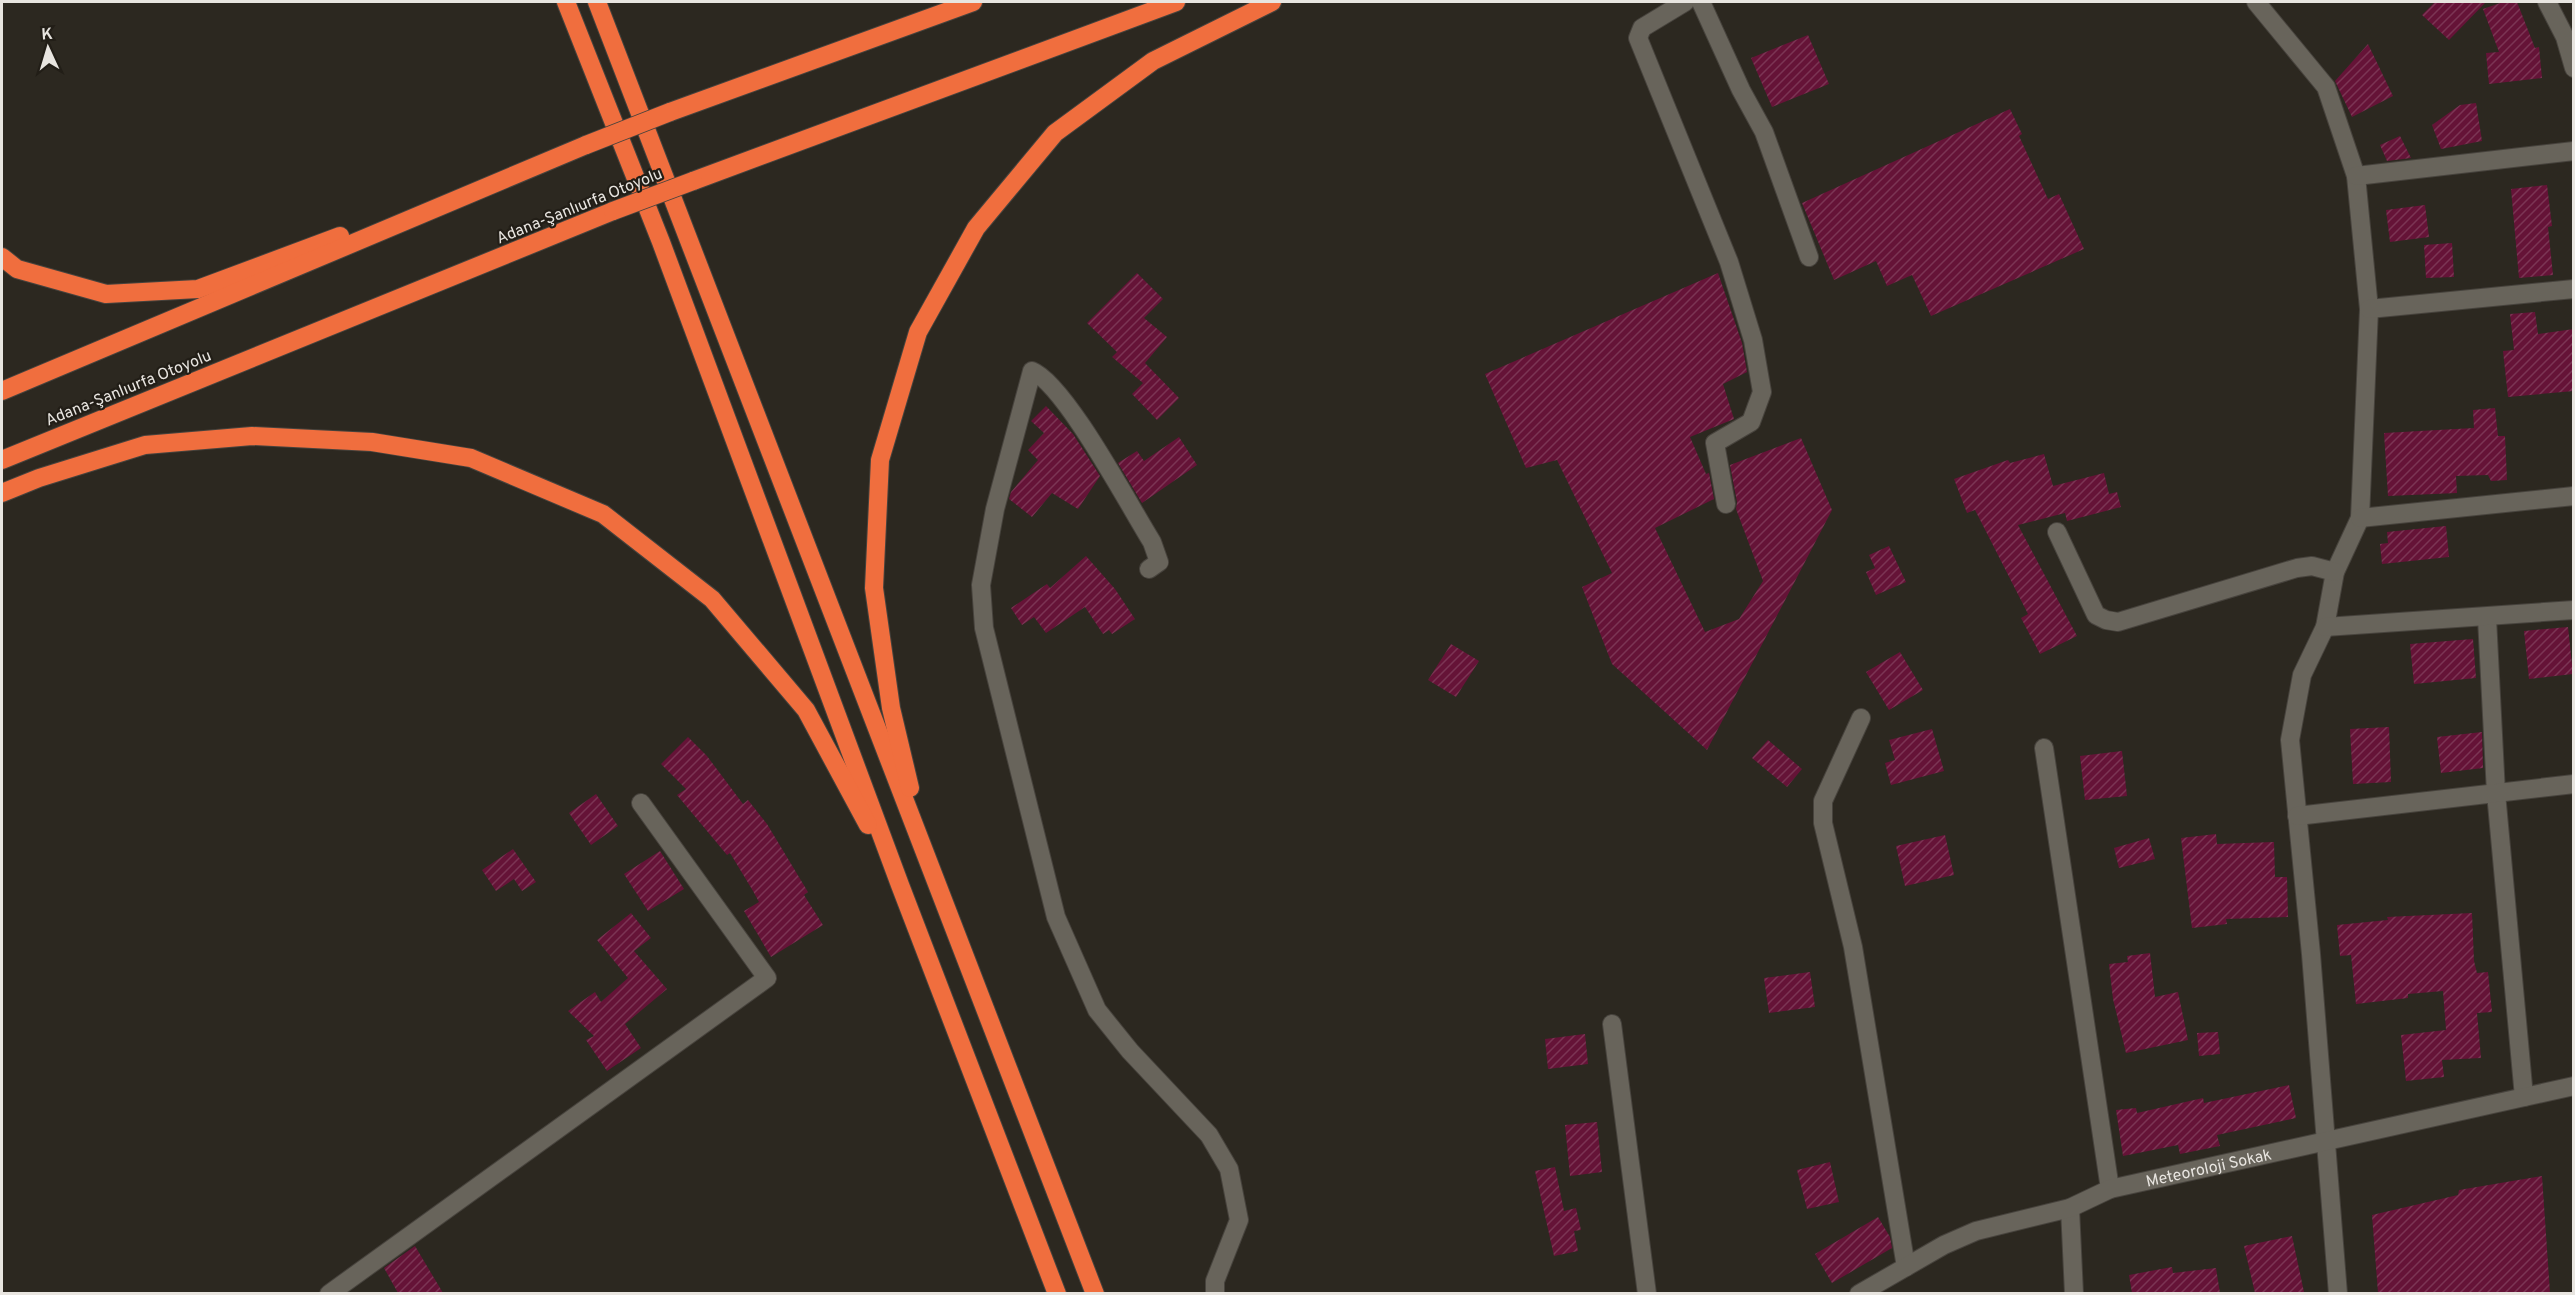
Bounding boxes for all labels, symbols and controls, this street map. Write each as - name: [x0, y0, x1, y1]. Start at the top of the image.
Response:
- north arrow: [18, 18, 78, 78]
- text: K: [41, 25, 53, 45]
- street label: Adana-Şanlıurfa Otoyolu: [494, 164, 666, 249]
- street label: Adana-Şanlıurfa Otoyolu: [43, 346, 215, 431]
- street label: Meteoroloji Sokak: [2144, 1145, 2274, 1193]

